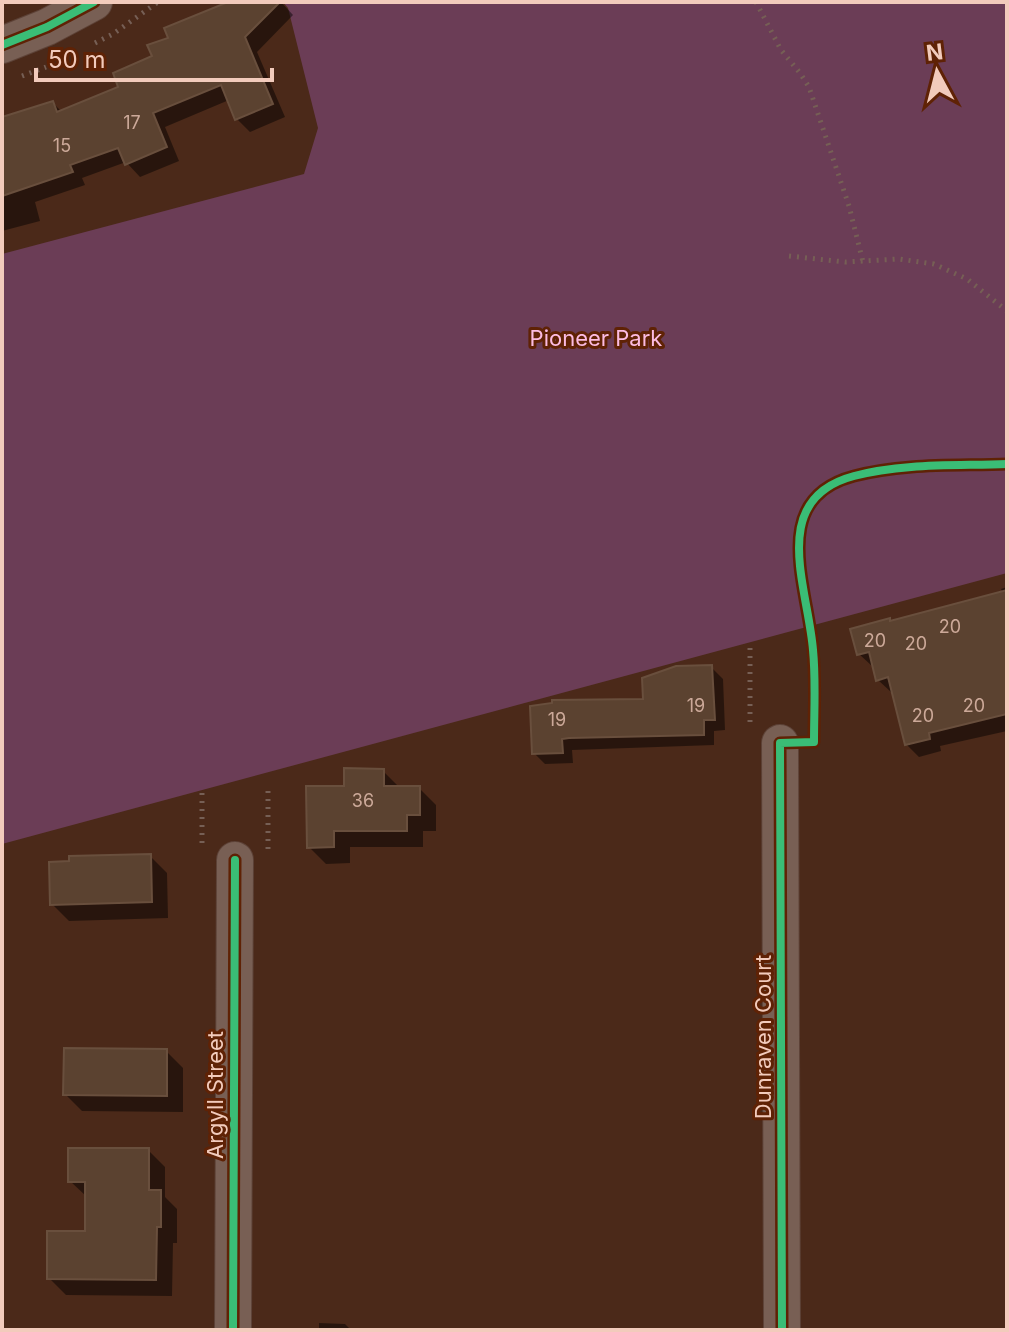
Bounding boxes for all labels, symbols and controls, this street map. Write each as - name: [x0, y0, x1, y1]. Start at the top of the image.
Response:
- scale bar: [36, 32, 272, 82]
- north arrow: [897, 32, 977, 112]
- text: N: [925, 38, 944, 66]
- text: 50 m: [48, 45, 106, 74]
- house number: 17: [123, 112, 141, 133]
- house number: 15: [53, 135, 71, 156]
- park label: Pioneer Park: [530, 325, 662, 351]
- house number: 20: [939, 616, 961, 637]
- house number: 20: [864, 630, 886, 651]
- house number: 20: [905, 633, 927, 654]
- house number: 19: [687, 695, 705, 716]
- house number: 20: [963, 695, 985, 716]
- house number: 20: [912, 705, 934, 726]
- house number: 19: [548, 709, 566, 730]
- house number: 36: [352, 790, 374, 811]
- street label: Dunraven Court: [750, 955, 776, 1119]
- street label: Argyll Street: [202, 1031, 228, 1159]

